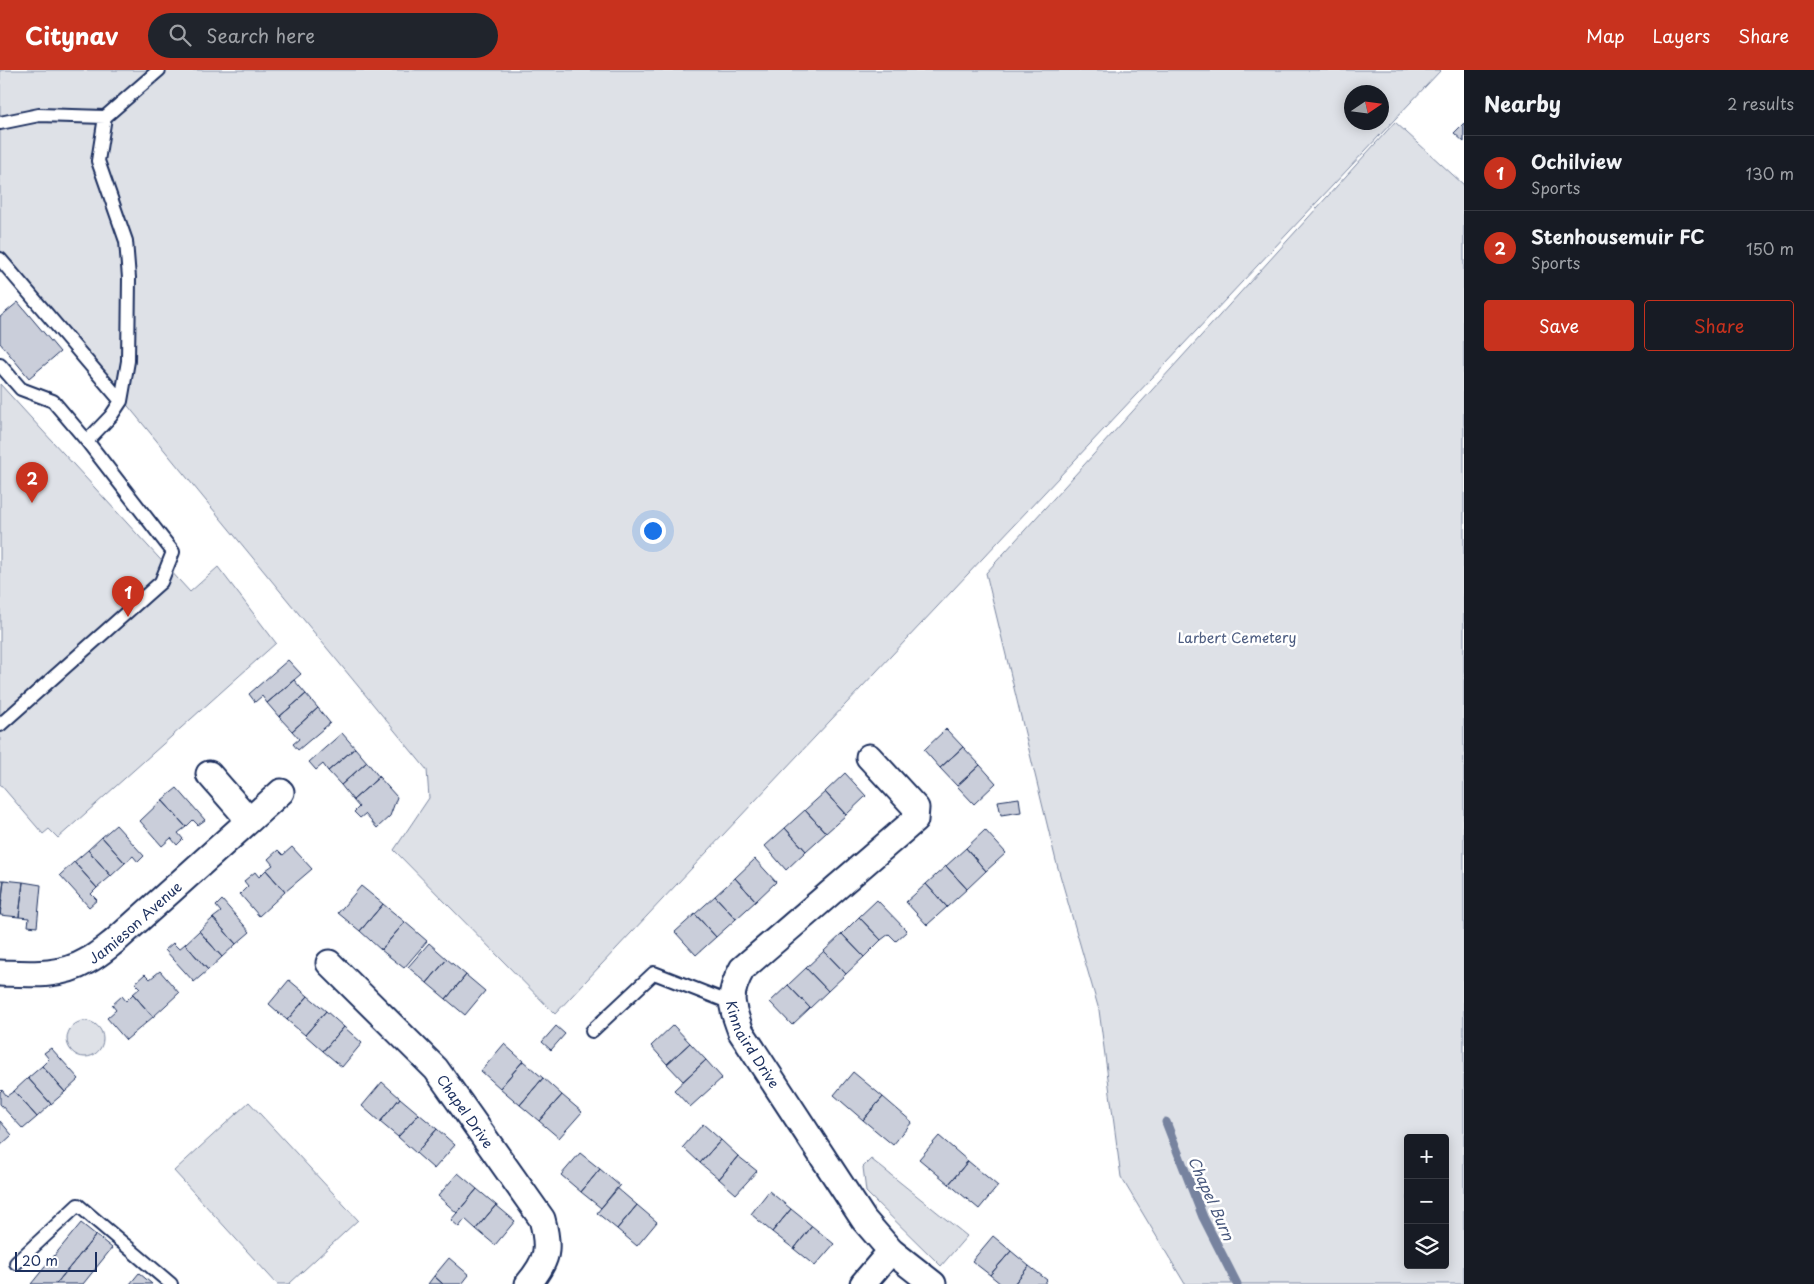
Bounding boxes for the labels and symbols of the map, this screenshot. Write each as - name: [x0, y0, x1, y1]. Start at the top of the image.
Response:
- north arrow: [1344, 85, 1389, 130]
- pin: 2: [16, 462, 48, 503]
- your location: [640, 518, 666, 544]
- pin: 1: [112, 576, 144, 617]
- park label: Larbert Cemetery: [1178, 627, 1296, 648]
- street label: Jamieson Avenue: [84, 876, 186, 968]
- street label: Kinnaird Drive: [722, 999, 785, 1092]
- street label: Chapel Drive: [432, 1070, 499, 1152]
- water label: Chapel Burn: [1183, 1152, 1241, 1244]
- scale bar: [15, 1249, 98, 1272]

